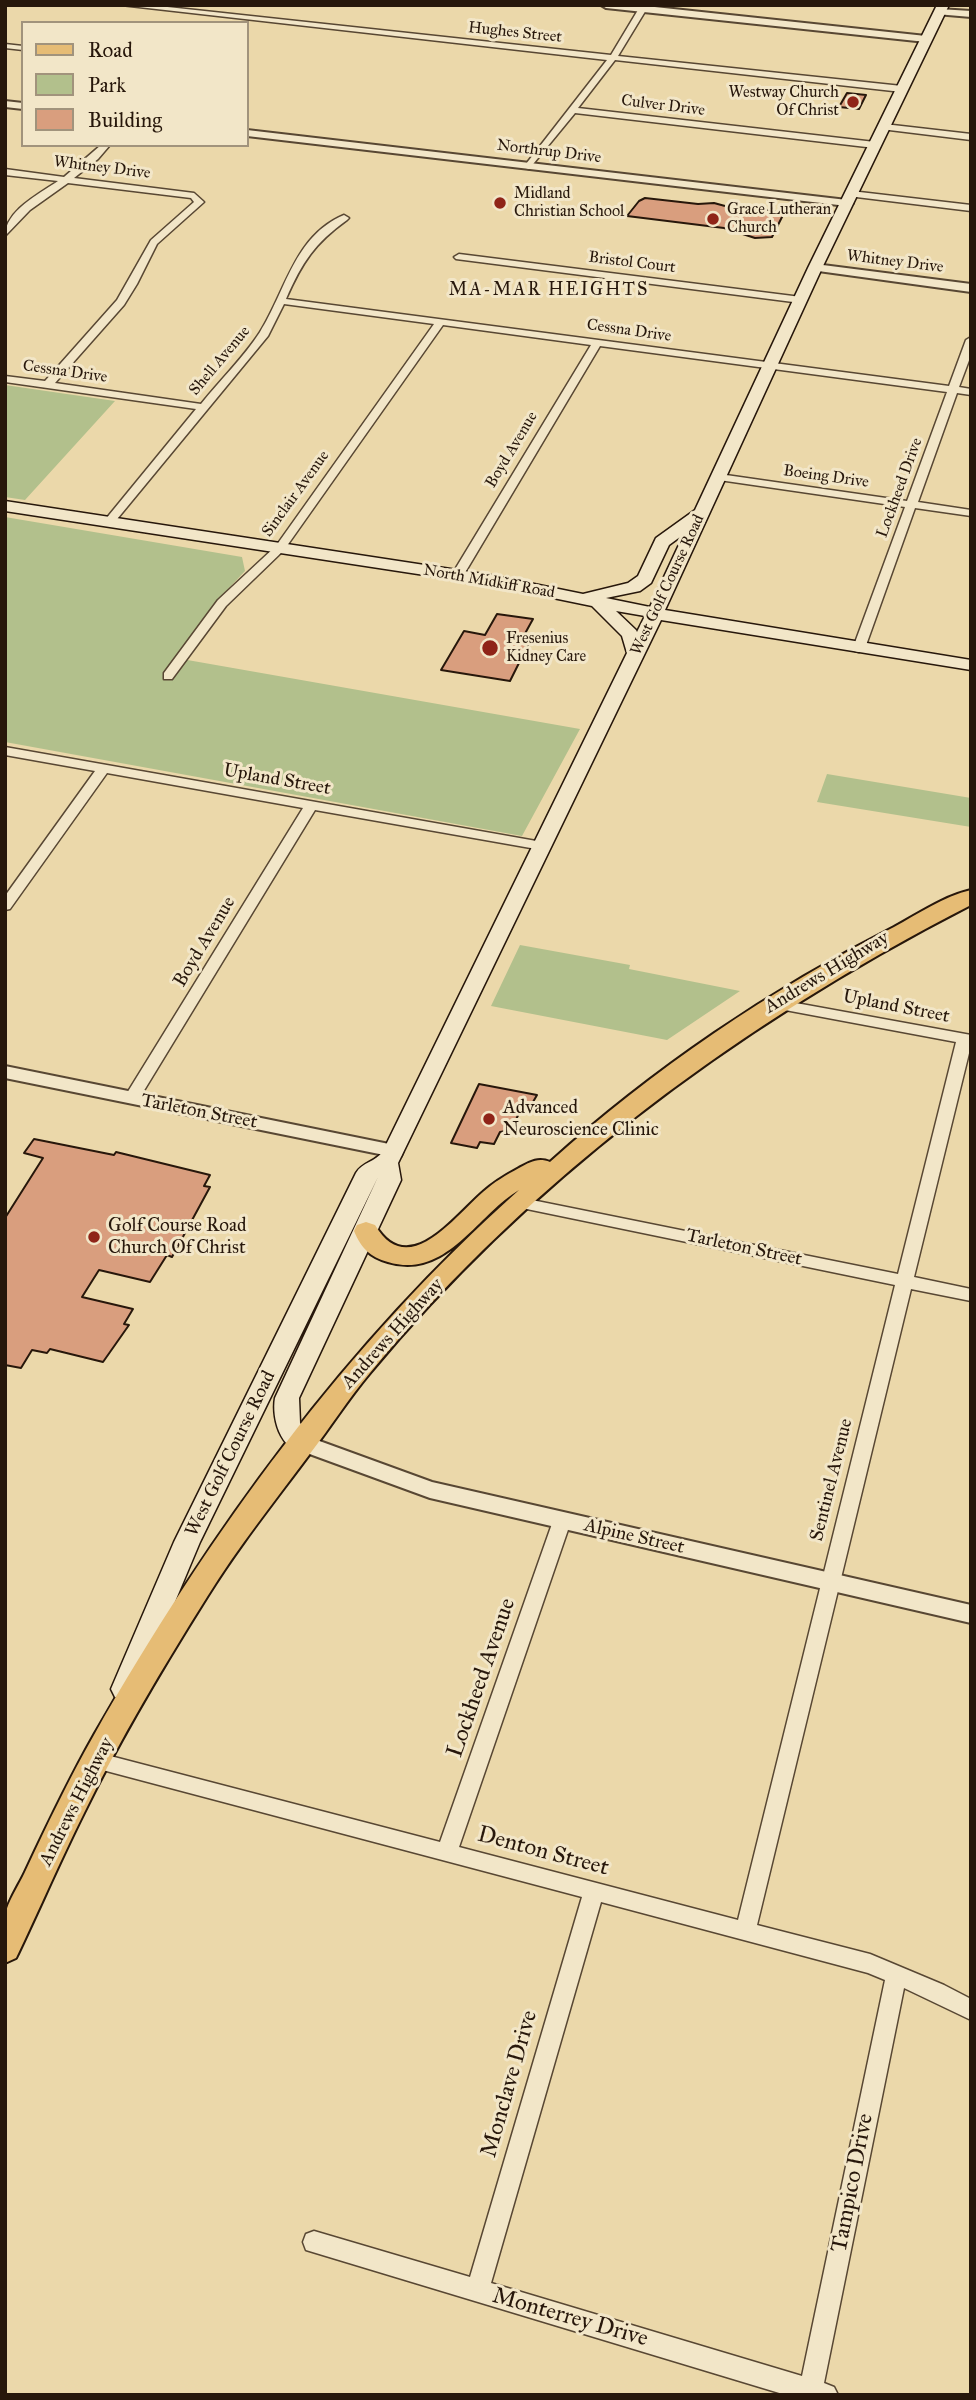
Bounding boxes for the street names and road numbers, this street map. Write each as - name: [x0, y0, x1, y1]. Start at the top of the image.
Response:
- street label: Hughes Street: [467, 19, 563, 47]
- street label: Culver Drive: [620, 91, 706, 121]
- street label: Northrup Drive: [496, 136, 602, 168]
- street label: Whitney Drive: [53, 153, 151, 183]
- street label: Whitney Drive: [846, 247, 944, 277]
- street label: Bristol Court: [587, 248, 677, 278]
- street label: Cessna Drive: [586, 316, 672, 346]
- street label: Shell Avenue: [185, 322, 255, 400]
- street label: Cessna Drive: [22, 357, 108, 387]
- street label: Boyd Avenue: [482, 408, 542, 492]
- street label: Lockheed Drive: [873, 435, 927, 541]
- street label: Sinclair Avenue: [258, 447, 334, 541]
- street label: Boeing Drive: [782, 461, 870, 493]
- street label: West Golf Course Road: [627, 512, 709, 658]
- street label: North Midkiff Road: [422, 561, 556, 603]
- street label: Upland Street: [222, 759, 332, 801]
- street label: Boyd Avenue: [169, 893, 241, 991]
- street label: Andrews Highway: [761, 927, 893, 1019]
- street label: Upland Street: [841, 985, 951, 1029]
- street label: Tarleton Street: [139, 1090, 259, 1134]
- street label: Tarleton Street: [684, 1225, 804, 1271]
- street label: Andrews Highway: [337, 1274, 449, 1394]
- street label: West Golf Course Road: [181, 1367, 281, 1541]
- street label: Sentinel Avenue: [806, 1416, 858, 1544]
- street label: Alpine Street: [582, 1514, 686, 1560]
- street label: Lockheed Avenue: [442, 1595, 522, 1761]
- street label: Andrews Highway: [35, 1734, 119, 1870]
- street label: Denton Street: [474, 1821, 612, 1883]
- street label: Monclave Drive: [476, 2007, 544, 2161]
- street label: Tampico Drive: [826, 2111, 880, 2255]
- street label: Monterrey Drive: [489, 2283, 651, 2353]

